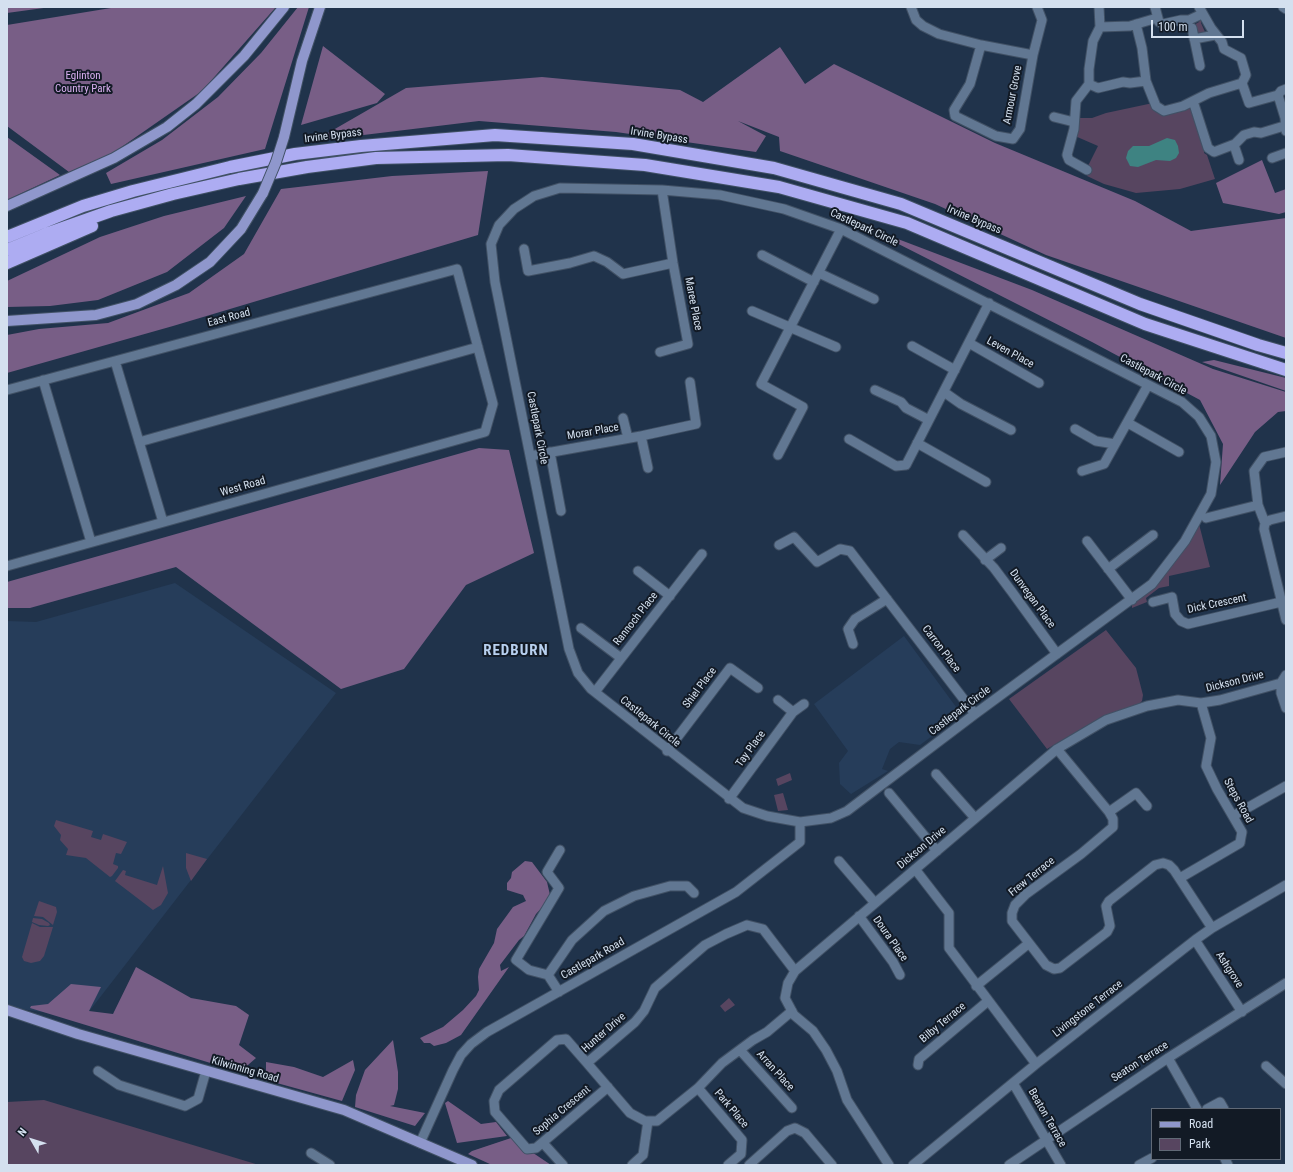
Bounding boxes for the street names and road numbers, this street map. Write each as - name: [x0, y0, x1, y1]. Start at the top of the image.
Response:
- street label: Armour Grove: [1001, 64, 1025, 126]
- street label: Irvine Bypass: [629, 125, 689, 147]
- street label: Irvine Bypass: [304, 126, 362, 146]
- street label: Irvine Bypass: [945, 203, 1003, 237]
- street label: Castlepark Circle: [828, 206, 900, 250]
- street label: Maree Place: [681, 276, 705, 332]
- street label: East Road: [206, 306, 252, 330]
- street label: Leven Place: [984, 335, 1036, 371]
- street label: Castlepark Circle: [1117, 352, 1189, 398]
- street label: Castlepark Circle: [523, 391, 551, 465]
- street label: Morar Place: [566, 421, 620, 443]
- street label: West Road: [219, 474, 267, 500]
- street label: Dunvegan Place: [1006, 567, 1058, 631]
- street label: Rannoch Place: [611, 590, 661, 648]
- street label: Dick Crescent: [1186, 591, 1248, 617]
- street label: Carron Place: [919, 623, 963, 675]
- street label: Shiel Place: [680, 665, 720, 711]
- street label: Dickson Drive: [1205, 668, 1265, 696]
- street label: Castlepark Circle: [927, 684, 993, 738]
- street label: Castlepark Circle: [617, 694, 683, 750]
- street label: Tay Place: [733, 728, 769, 770]
- street label: Steps Road: [1220, 776, 1256, 826]
- street label: Dickson Drive: [895, 824, 949, 872]
- street label: Frew Terrace: [1006, 854, 1058, 900]
- street label: Doura Place: [870, 914, 910, 964]
- street label: Castlepark Road: [559, 936, 627, 982]
- street label: Ashgrove: [1212, 949, 1246, 991]
- street label: Livingstone Terrace: [1051, 978, 1125, 1040]
- street label: Bilby Terrace: [917, 1000, 969, 1046]
- street label: Hunter Drive: [579, 1010, 629, 1056]
- street label: Seaton Terrace: [1109, 1039, 1171, 1085]
- street label: Arran Place: [753, 1048, 797, 1094]
- street label: Kilwinning Road: [210, 1054, 280, 1086]
- street label: Sophia Crescent: [531, 1083, 593, 1139]
- street label: Beaton Terrace: [1025, 1086, 1069, 1150]
- street label: Park Place: [711, 1087, 751, 1131]

